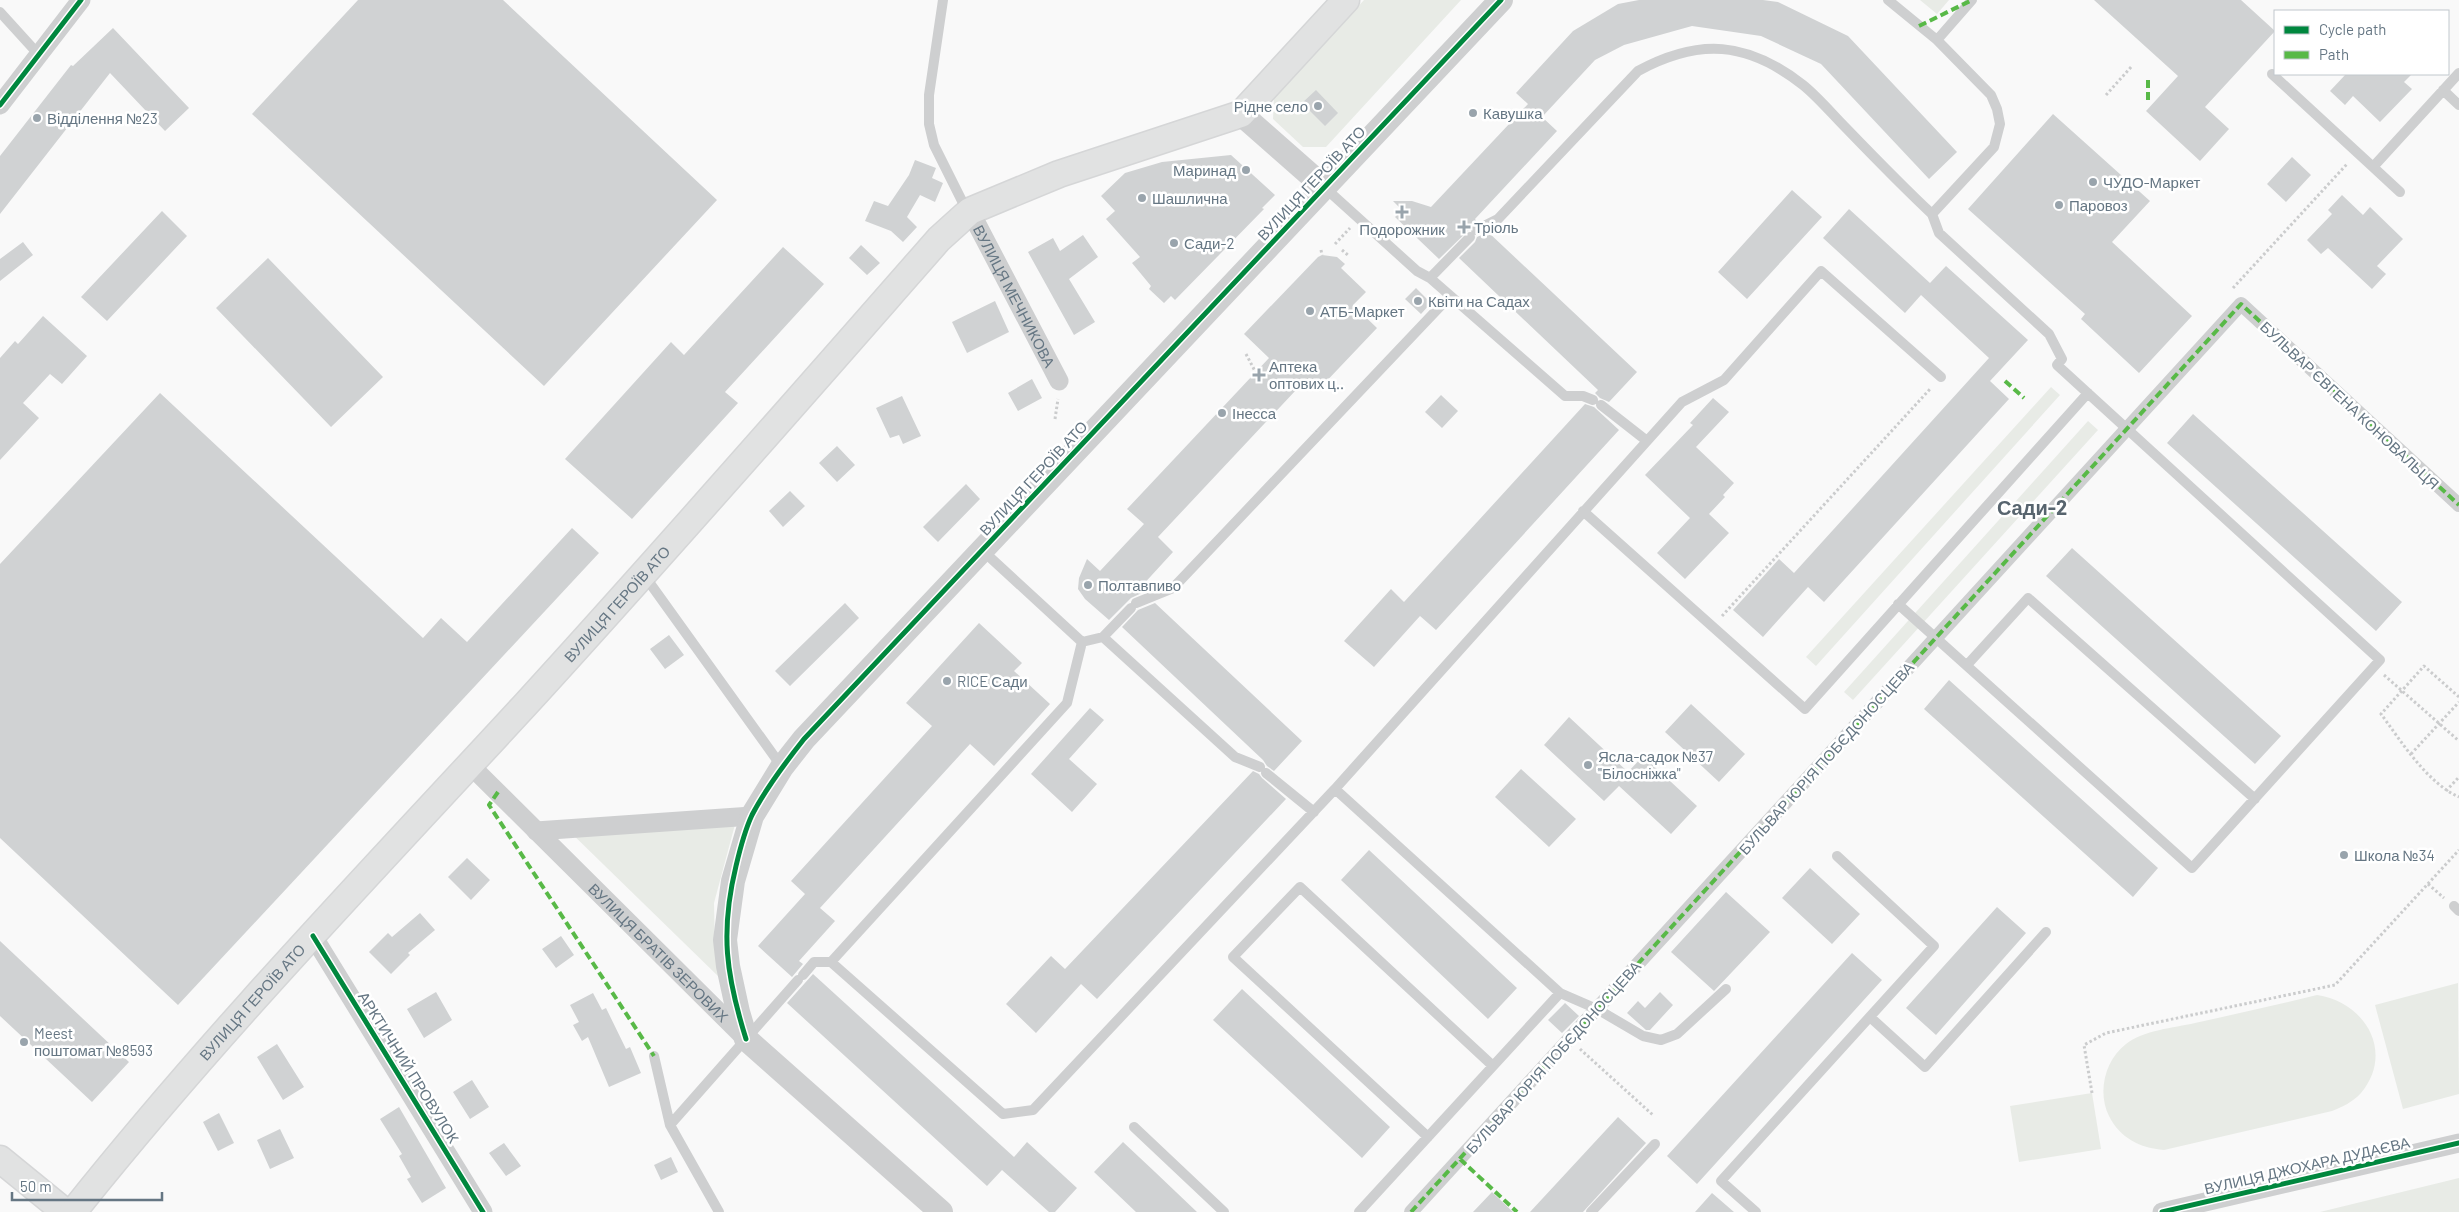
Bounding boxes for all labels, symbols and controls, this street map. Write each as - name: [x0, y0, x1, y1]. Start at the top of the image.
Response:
- legend: [2274, 10, 2449, 75]
- text: Cycle path: [2319, 20, 2386, 38]
- text: Path: [2319, 45, 2349, 63]
- place label: Рідне село: [1234, 97, 1308, 115]
- marker: Рідне село: [1312, 100, 1324, 112]
- place label: Кавушка: [1483, 104, 1543, 122]
- marker: Кавушка: [1467, 107, 1479, 119]
- place label: Відділення №23: [47, 109, 158, 127]
- marker: Відділення №23: [31, 112, 43, 124]
- street label: ВУЛИЦЯ ГЕРОЇВ АТО: [1253, 122, 1369, 244]
- place label: Маринад: [1173, 161, 1236, 179]
- marker: Маринад: [1240, 164, 1252, 176]
- place label: ЧУДО-Маркет: [2103, 173, 2201, 191]
- marker: ЧУДО-Маркет: [2087, 176, 2099, 188]
- place label: Шашлична: [1152, 189, 1228, 207]
- marker: Шашлична: [1136, 192, 1148, 204]
- place label: Паровоз: [2069, 196, 2128, 214]
- marker: Паровоз: [2053, 199, 2065, 211]
- marker: Подорожник: [1396, 206, 1408, 218]
- place label: Тріоль: [1474, 218, 1519, 236]
- place label: Подорожник: [1359, 220, 1445, 238]
- marker: Тріоль: [1458, 221, 1470, 233]
- street label: ВУЛИЦЯ МЕЧНИКОВА: [970, 222, 1059, 370]
- place label: Сади-2: [1184, 234, 1234, 252]
- marker: Сади-2: [1168, 237, 1180, 249]
- place label: Квіти на Садах: [1428, 292, 1530, 310]
- marker: Квіти на Садах: [1412, 295, 1424, 307]
- place label: АТБ-Маркет: [1320, 302, 1405, 320]
- marker: АТБ-Маркет: [1304, 305, 1316, 317]
- street label: БУЛЬВАР ЄВГЕНА КОНОВАЛЬЦЯ: [2257, 317, 2443, 493]
- place label: Аптека оптових ц‥: [1269, 357, 1344, 392]
- marker: Аптека оптових ц‥: [1253, 369, 1265, 381]
- place label: Інесса: [1232, 404, 1277, 422]
- marker: Інесса: [1216, 407, 1228, 419]
- street label: ВУЛИЦЯ ГЕРОЇВ АТО: [975, 417, 1091, 539]
- district label: Сади-2: [1997, 495, 2067, 519]
- street label: ВУЛИЦЯ ГЕРОЇВ АТО: [560, 542, 673, 665]
- place label: Полтавпиво: [1098, 576, 1181, 594]
- marker: Полтавпиво: [1082, 579, 1094, 591]
- street label: БУЛЬВАР ЮРІЯ ПОБЄДОНОСЦЕВА: [1735, 658, 1917, 858]
- place label: RICE Сади: [957, 672, 1028, 690]
- marker: RICE Сади: [941, 675, 953, 687]
- place label: Ясла-садок №37 "Білосніжка": [1598, 747, 1713, 782]
- marker: Ясла-садок №37 "Білосніжка": [1582, 759, 1594, 771]
- place label: Школа №34: [2354, 846, 2435, 864]
- marker: Школа №34: [2338, 849, 2350, 861]
- street label: ВУЛИЦЯ БРАТІВ ЗЕРОВИХ: [585, 879, 732, 1026]
- street label: ВУЛИЦЯ ГЕРОЇВ АТО: [195, 940, 309, 1064]
- street label: БУЛЬВАР ЮРІЯ ПОБЄДОНОСЦЕВА: [1462, 957, 1644, 1157]
- street label: АРКТИЧНИЙ ПРОВУЛОК: [355, 988, 463, 1146]
- place label: Meest поштомат №8593: [34, 1024, 153, 1059]
- marker: Meest поштомат №8593: [18, 1036, 30, 1048]
- street label: ВУЛИЦЯ ДЖОХАРА ДУДАЄВА: [2202, 1133, 2412, 1197]
- scale bar: [12, 1170, 162, 1202]
- text: 50 m: [20, 1177, 52, 1195]

